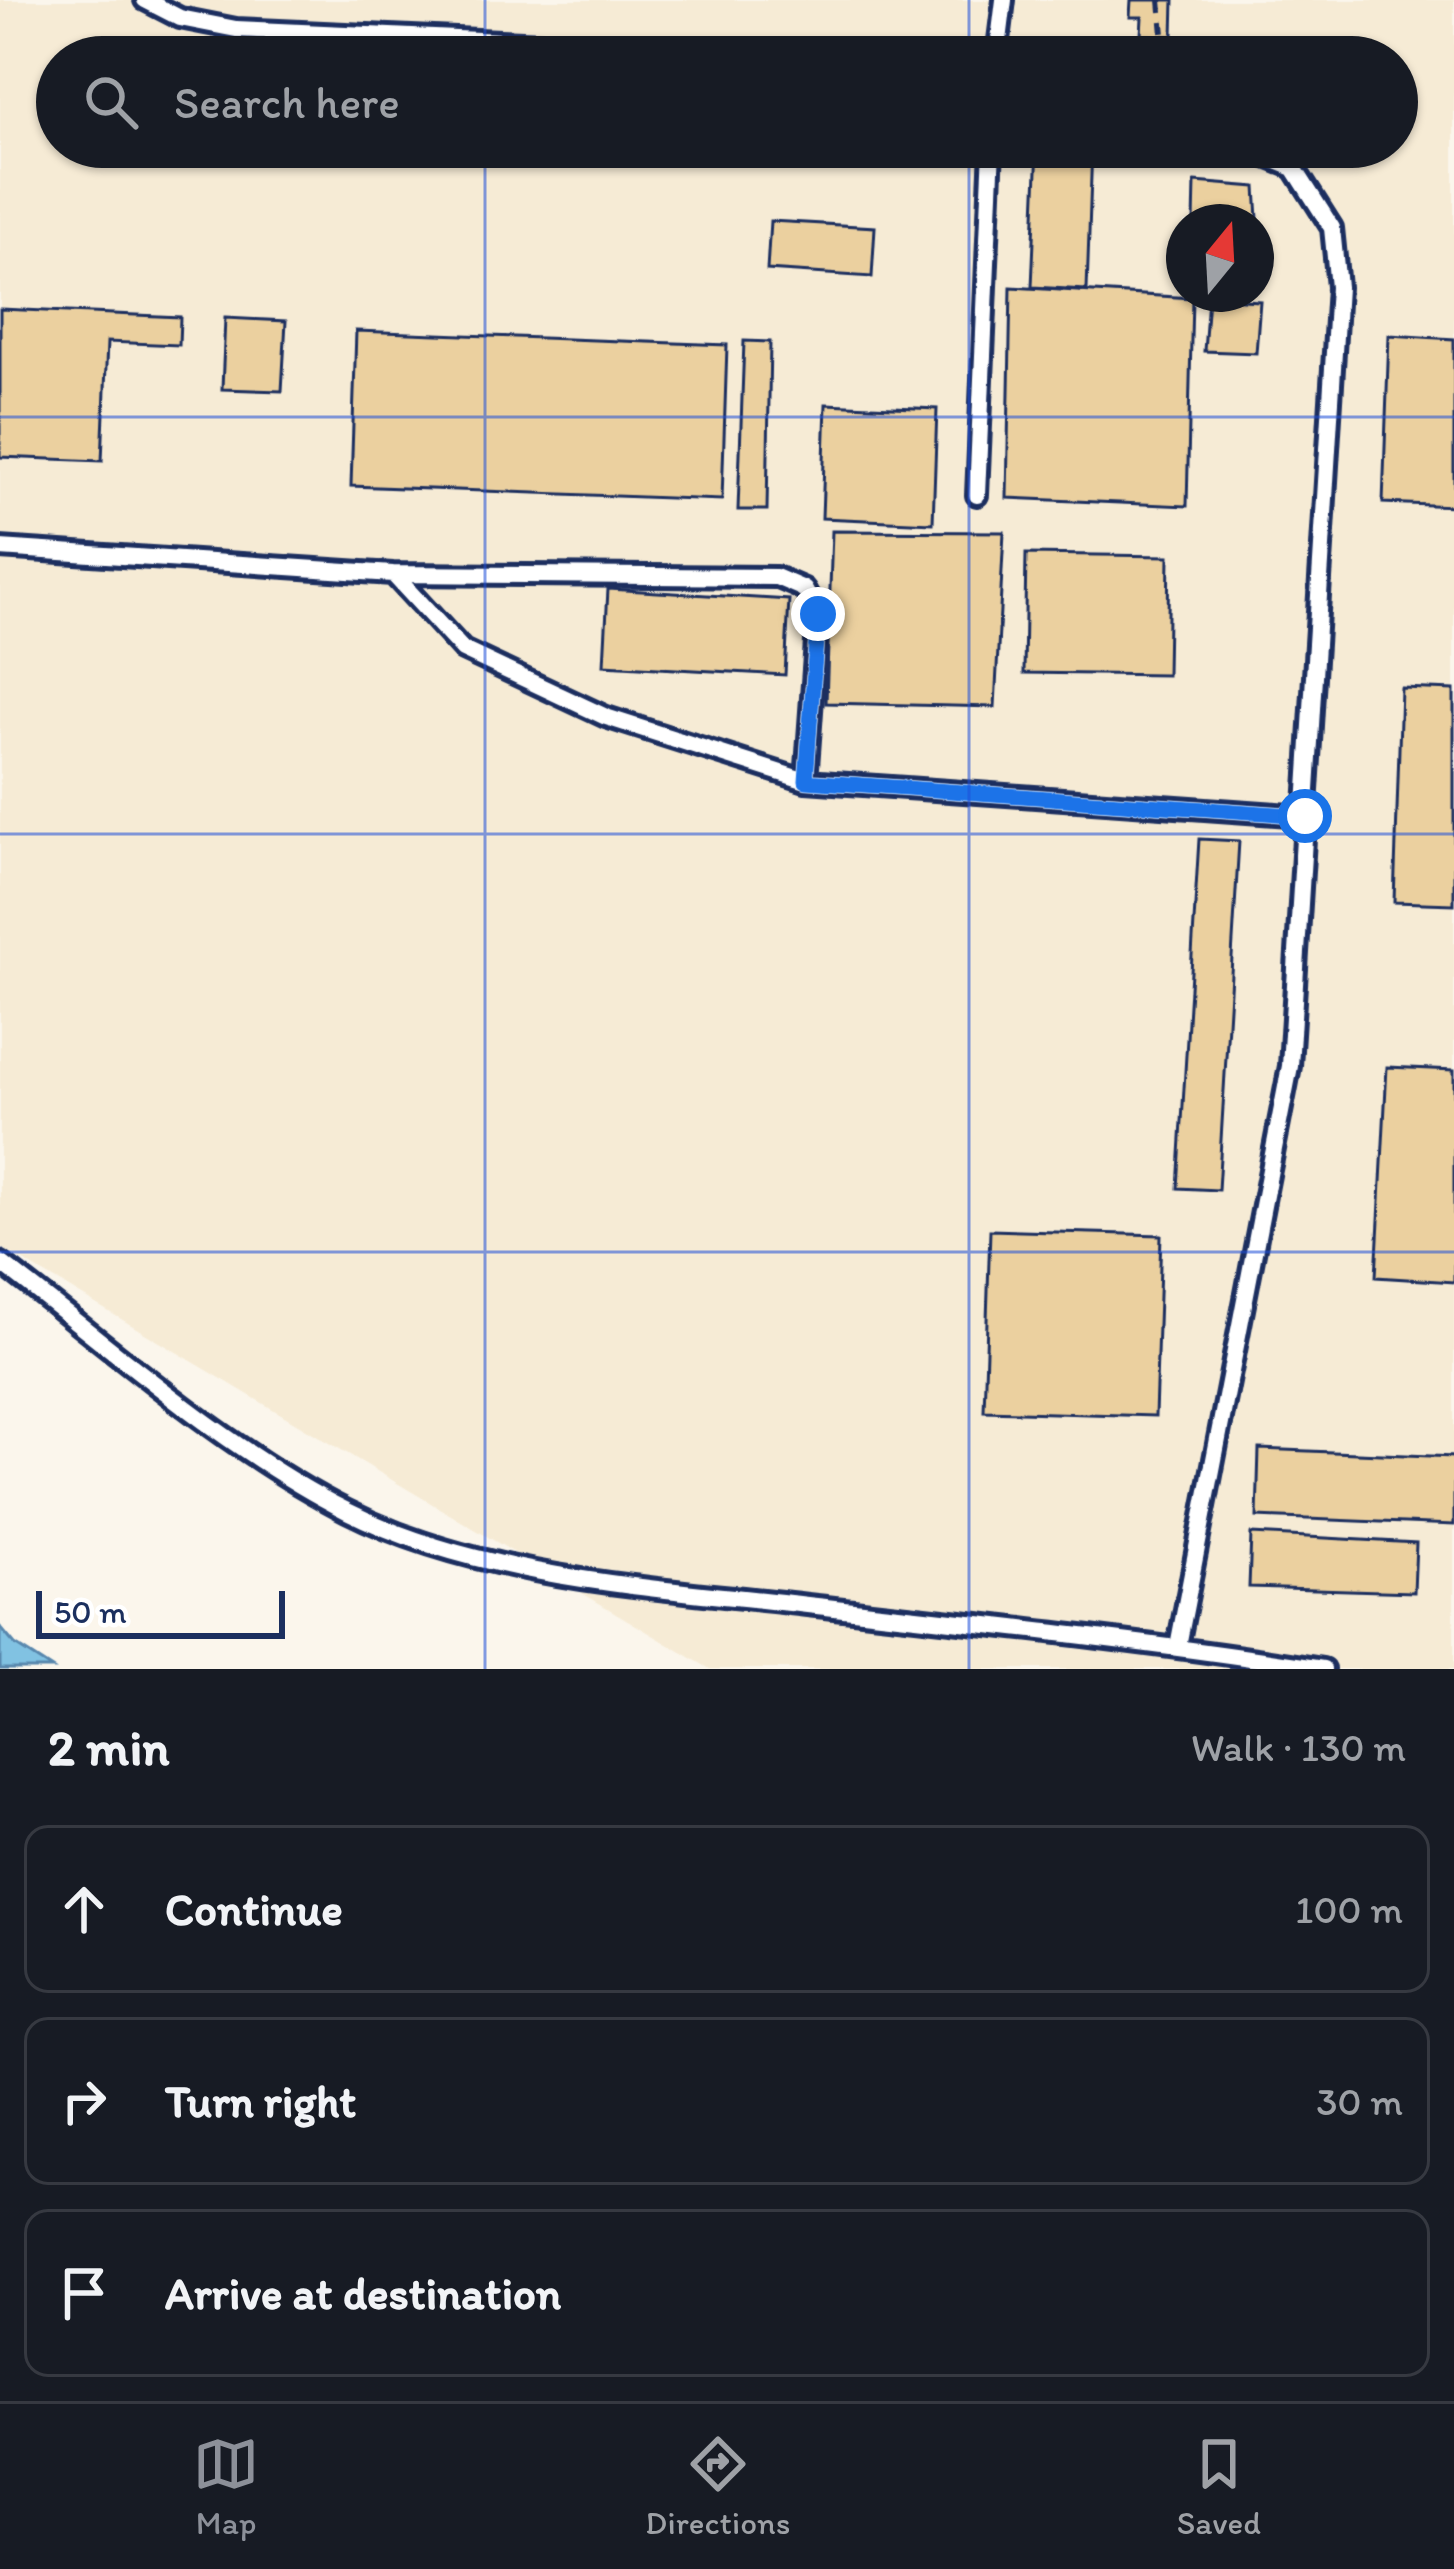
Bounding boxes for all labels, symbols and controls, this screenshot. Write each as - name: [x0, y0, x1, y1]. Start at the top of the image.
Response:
- search box: [36, 36, 1418, 168]
- icon: search: [78, 69, 144, 135]
- text: Search here: [174, 75, 400, 129]
- north arrow: [1166, 204, 1274, 312]
- route end: [791, 587, 845, 641]
- route start: [1278, 789, 1332, 843]
- scale bar: [36, 1585, 285, 1638]
- text: 50 m: [54, 1592, 127, 1631]
- text: 2 min: [48, 1717, 169, 1778]
- text: Walk · 130 m: [1191, 1724, 1406, 1771]
- icon: ahead: [51, 1876, 117, 1942]
- text: Continue: [165, 1882, 343, 1936]
- text: 100 m: [1295, 1886, 1403, 1933]
- icon: right: [51, 2068, 117, 2134]
- text: Turn right: [165, 2074, 356, 2128]
- text: 30 m: [1316, 2078, 1403, 2125]
- icon: arrive: [51, 2260, 117, 2326]
- text: Arrive at destination: [165, 2266, 561, 2320]
- tab: Map: [193, 2431, 259, 2542]
- tab: Directions: [645, 2431, 790, 2542]
- tab: Saved: [1177, 2431, 1261, 2542]

